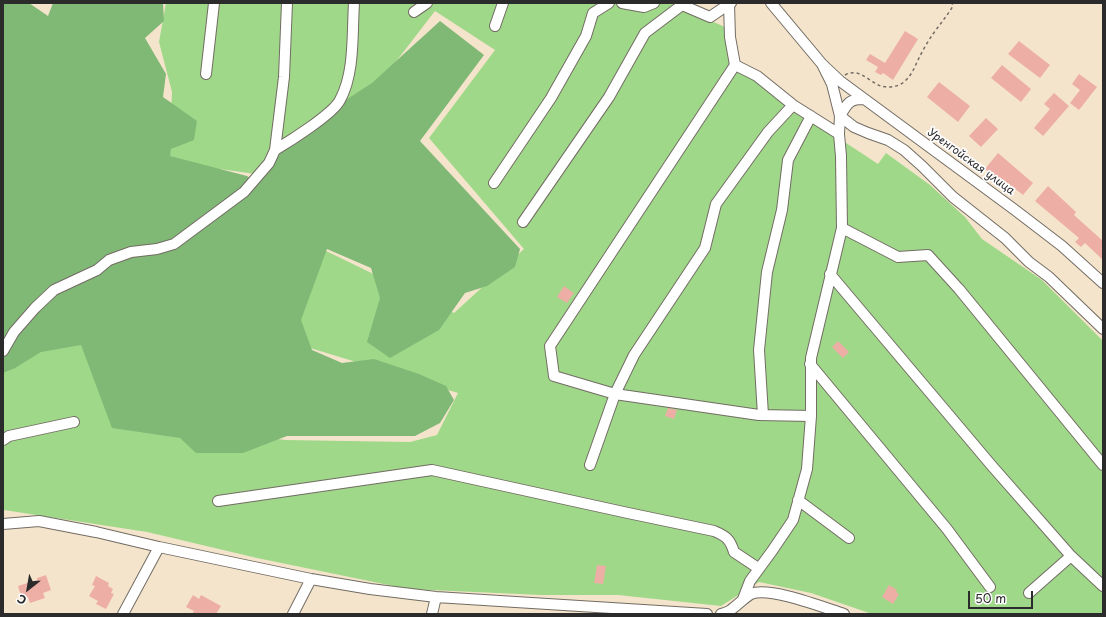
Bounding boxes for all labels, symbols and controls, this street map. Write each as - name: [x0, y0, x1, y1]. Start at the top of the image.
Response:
- street label: Уренгойская улица: [925, 126, 1017, 198]
- north arrow: [8, 569, 48, 609]
- scale bar: [970, 583, 1035, 609]
- text: 50 m: [975, 589, 1006, 607]
- text: С: [14, 590, 29, 609]

